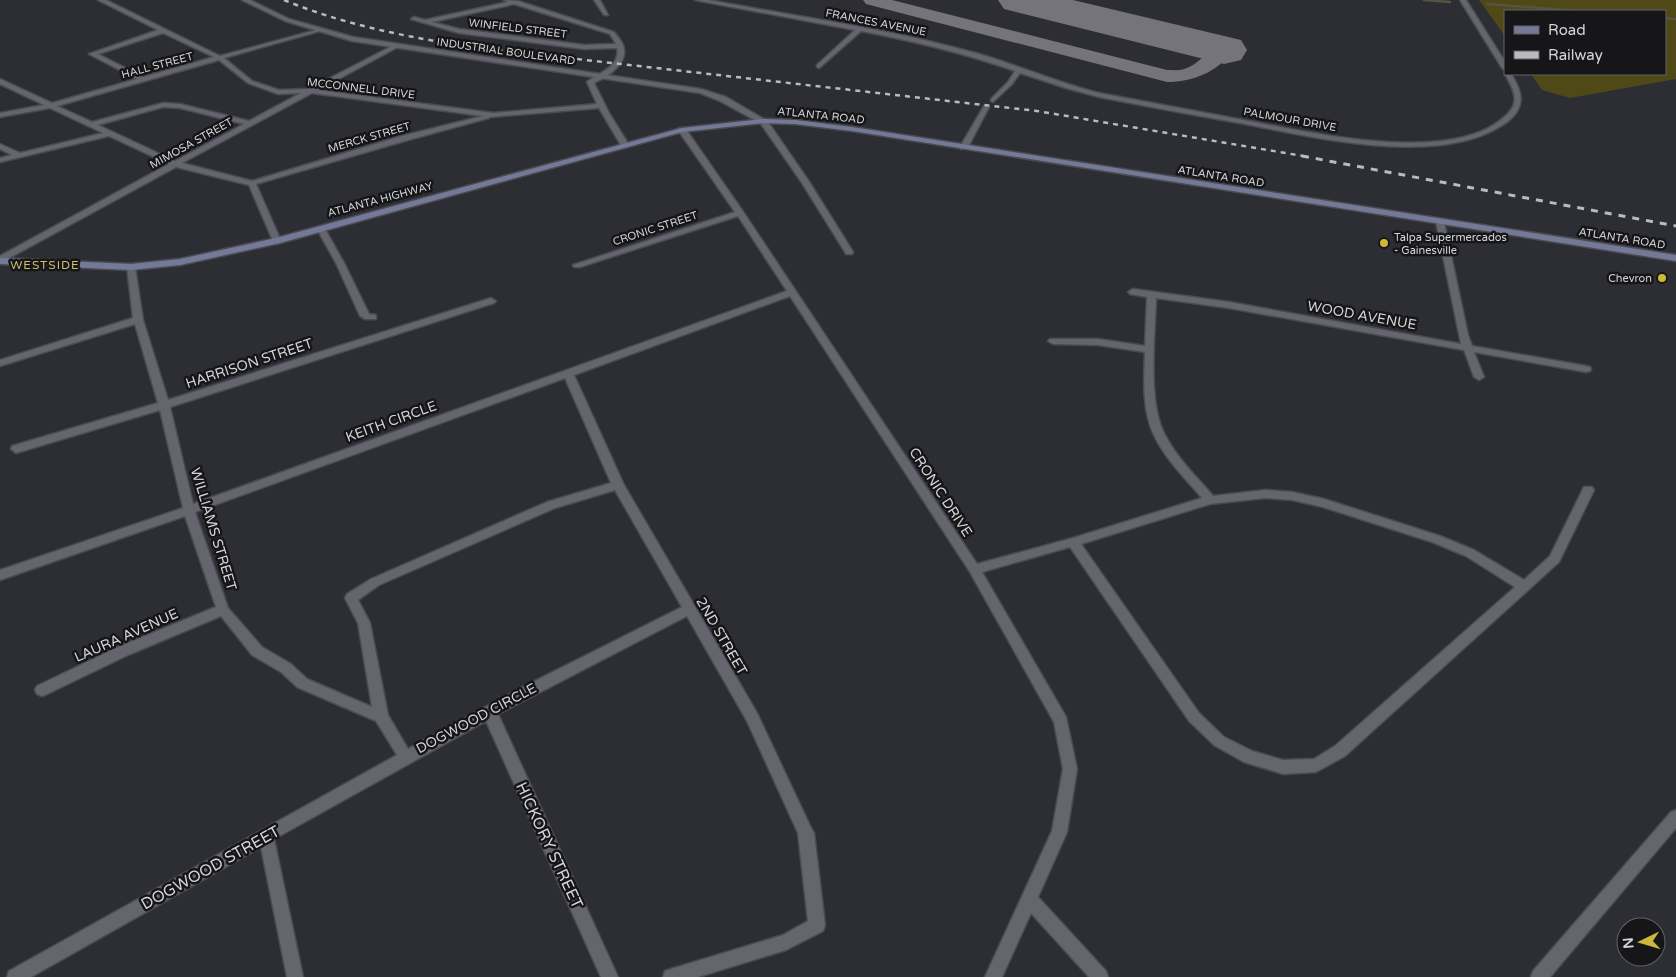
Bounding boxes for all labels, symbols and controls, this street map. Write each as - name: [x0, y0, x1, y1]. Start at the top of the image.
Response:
- street label: FRANCES AVENUE: [824, 6, 927, 39]
- legend: [1504, 10, 1666, 75]
- street label: WINFIELD STREET: [468, 16, 568, 41]
- text: Road: [1548, 21, 1586, 39]
- street label: INDUSTRIAL BOULEVARD: [436, 35, 576, 68]
- text: Railway: [1548, 46, 1603, 64]
- street label: HALL STREET: [120, 50, 195, 81]
- street label: MCCONNELL DRIVE: [306, 75, 416, 102]
- street label: ATLANTA ROAD: [777, 104, 865, 127]
- street label: PALMOUR DRIVE: [1243, 105, 1337, 134]
- street label: MIMOSA STREET: [148, 115, 235, 172]
- street label: MERCK STREET: [326, 119, 412, 155]
- street label: ATLANTA ROAD: [1177, 163, 1265, 190]
- street label: ATLANTA HIGHWAY: [326, 179, 434, 220]
- street label: CRONIC STREET: [611, 209, 700, 248]
- street label: ATLANTA ROAD: [1578, 225, 1666, 252]
- place label: Talpa Supermercados - Gainesville: [1394, 231, 1507, 257]
- marker: Talpa Supermercados - Gainesville: [1378, 237, 1390, 249]
- district label: WESTSIDE: [10, 258, 80, 272]
- place label: Chevron: [1608, 272, 1652, 285]
- marker: Chevron: [1656, 272, 1668, 284]
- street label: WOOD AVENUE: [1306, 298, 1418, 333]
- street label: HARRISON STREET: [183, 335, 315, 392]
- street label: KEITH CIRCLE: [343, 397, 439, 446]
- street label: CRONIC DRIVE: [905, 445, 976, 540]
- street label: WILLIAMS STREET: [187, 466, 240, 593]
- street label: 2ND STREET: [692, 594, 751, 679]
- street label: LAURA AVENUE: [72, 605, 181, 666]
- street label: DOGWOOD CIRCLE: [413, 679, 539, 757]
- street label: HICKORY STREET: [511, 779, 587, 912]
- street label: DOGWOOD STREET: [137, 821, 284, 914]
- north arrow: [1616, 917, 1666, 967]
- text: N: [1620, 937, 1638, 949]

